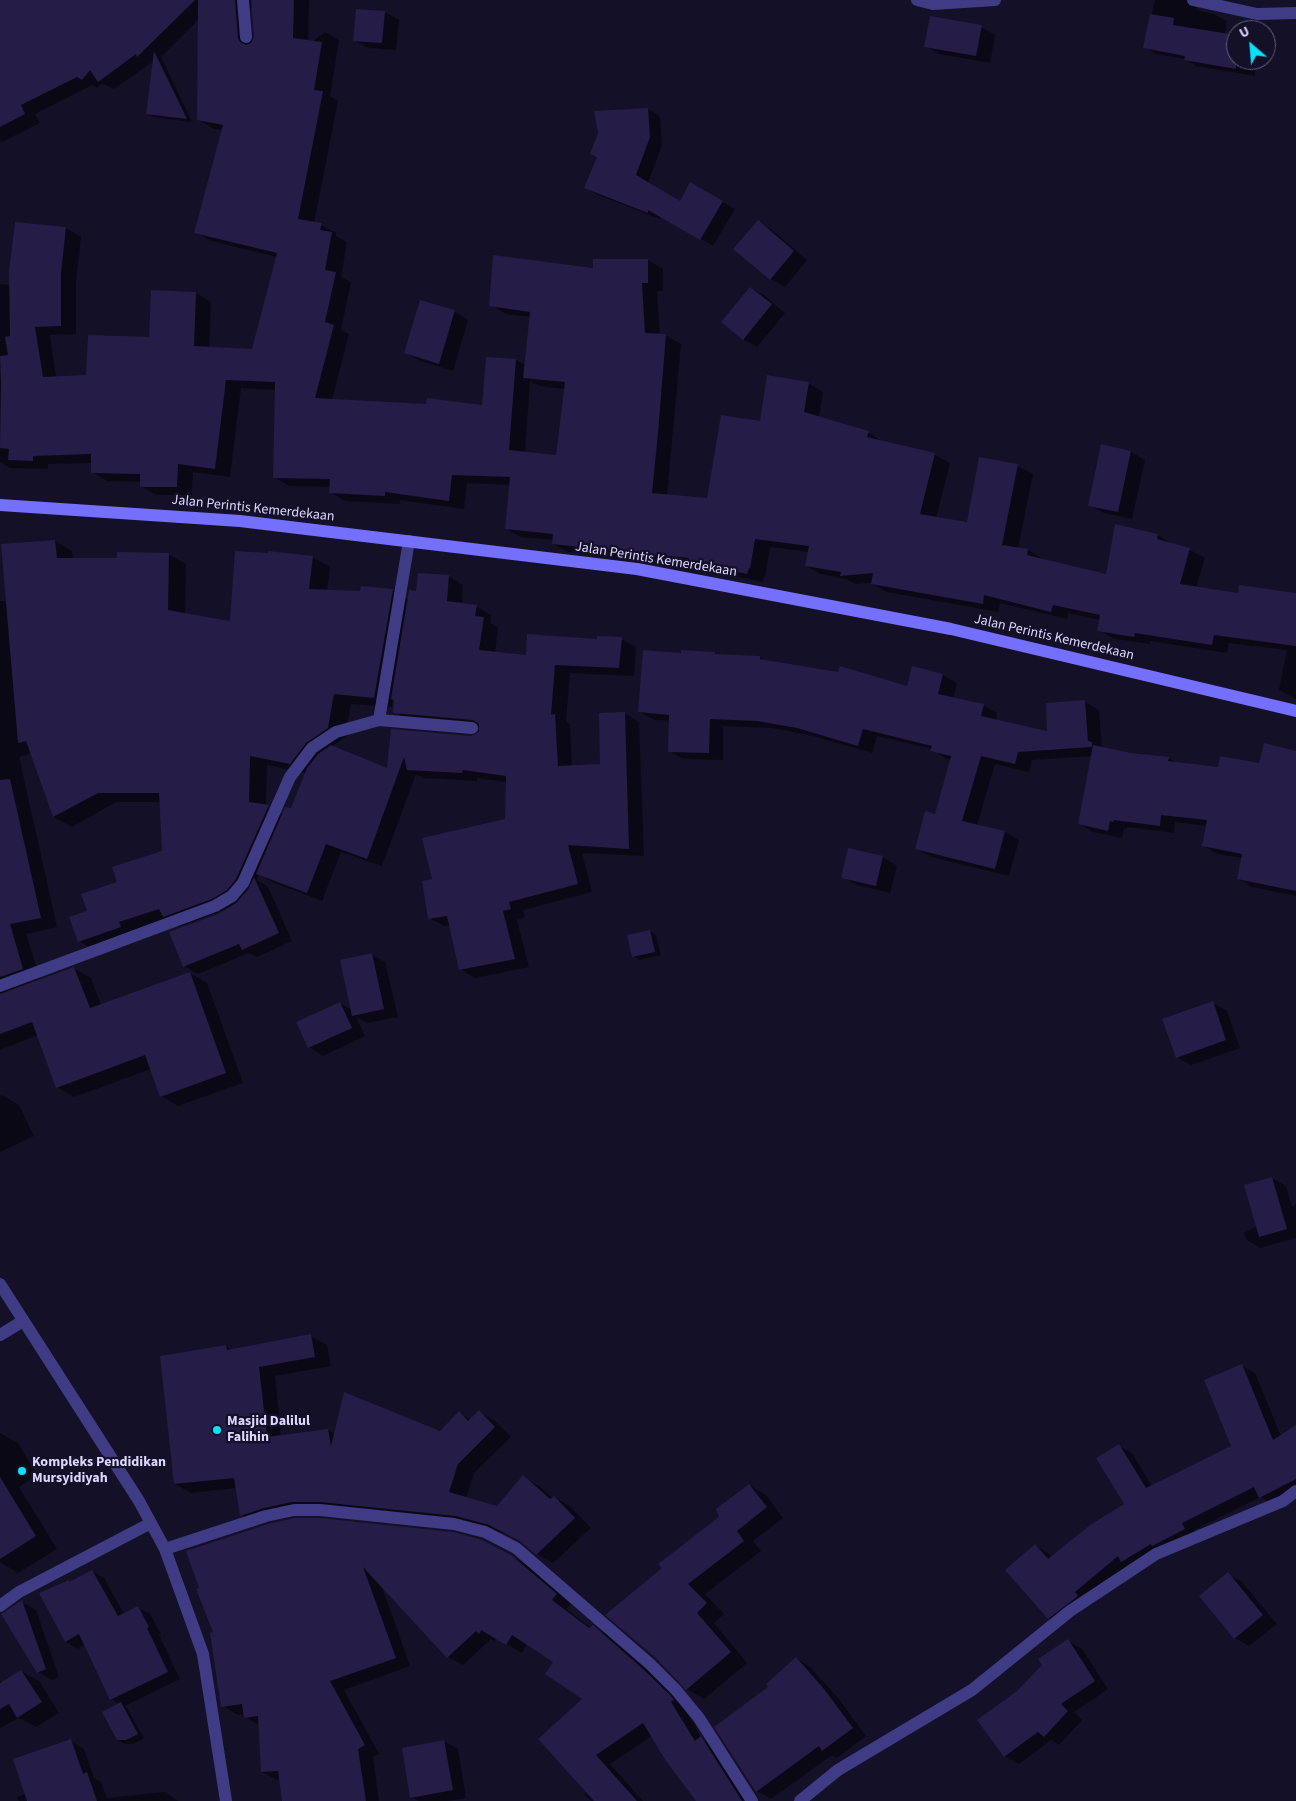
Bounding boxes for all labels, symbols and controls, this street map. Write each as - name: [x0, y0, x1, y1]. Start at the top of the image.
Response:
- north arrow: [1226, 20, 1276, 70]
- text: U: [1236, 22, 1253, 44]
- street label: Jalan Perintis Kemerdekaan: [171, 492, 335, 526]
- street label: Jalan Perintis Kemerdekaan: [574, 539, 738, 581]
- street label: Jalan Perintis Kemerdekaan: [972, 611, 1136, 665]
- place label: Masjid Dalilul Falihin: [227, 1414, 310, 1446]
- marker: Masjid Dalilul Falihin: [211, 1424, 223, 1436]
- place label: Kompleks Pendidikan Mursyidiyah: [32, 1455, 166, 1488]
- marker: Kompleks Pendidikan Mursyidiyah: [16, 1465, 28, 1477]

